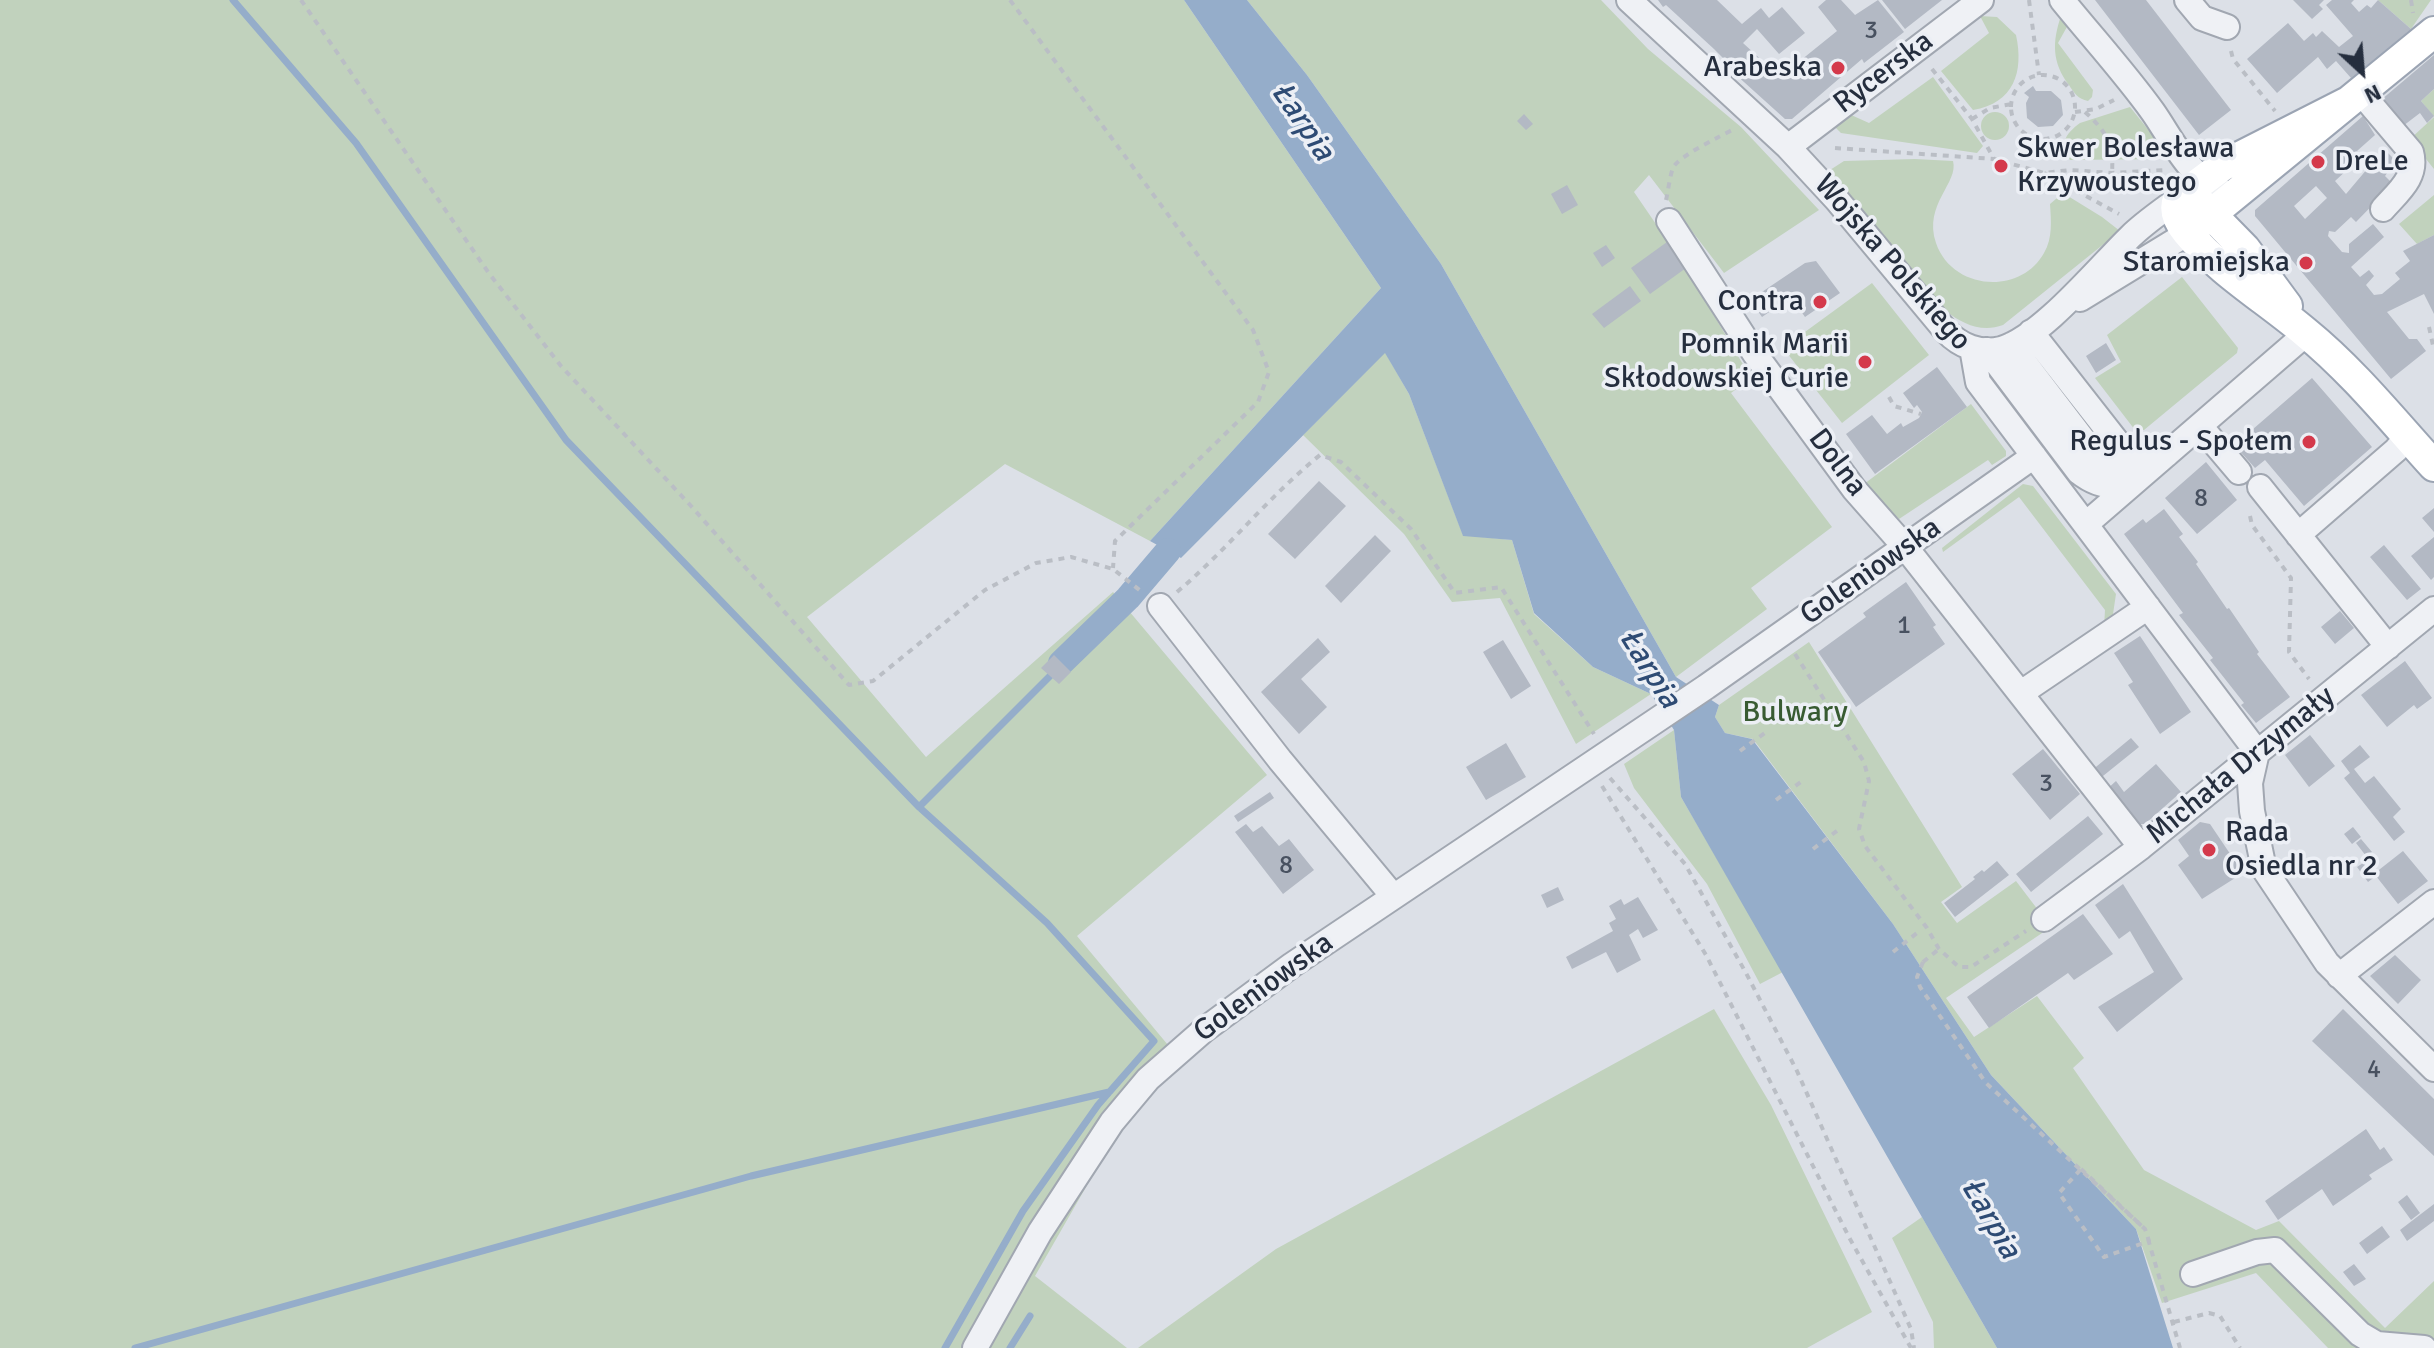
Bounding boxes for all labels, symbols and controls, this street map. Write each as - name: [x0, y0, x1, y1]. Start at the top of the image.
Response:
- house number: 3: [1864, 15, 1878, 47]
- street label: Rycerska: [1827, 24, 1941, 122]
- north arrow: [2322, 32, 2402, 112]
- place label: Arabeska: [1703, 50, 1822, 86]
- marker: Arabeska: [1829, 59, 1847, 77]
- water label: Łarpia: [1262, 75, 1342, 169]
- text: N: [2360, 79, 2386, 110]
- place label: Skwer Bolesława Krzywoustego: [2017, 131, 2235, 202]
- place label: DreLe: [2334, 144, 2409, 180]
- marker: DreLe: [2309, 153, 2327, 171]
- marker: Skwer Bolesława Krzywoustego: [1992, 157, 2010, 175]
- street label: Wojska Polskiego: [1806, 168, 1978, 358]
- place label: Staromiejska: [2123, 245, 2290, 281]
- marker: Staromiejska: [2297, 254, 2315, 272]
- place label: Contra: [1718, 284, 1804, 320]
- marker: Contra: [1811, 293, 1829, 311]
- place label: Pomnik Marii Skłodowskiej Curie: [1604, 327, 1849, 398]
- marker: Pomnik Marii Skłodowskiej Curie: [1856, 353, 1874, 371]
- street label: Dolna: [1800, 422, 1874, 504]
- place label: Regulus - Społem: [2069, 424, 2293, 460]
- marker: Regulus - Społem: [2300, 433, 2318, 451]
- house number: 8: [2194, 483, 2208, 515]
- street label: Goleniowska: [1794, 510, 1948, 634]
- house number: 1: [1897, 610, 1911, 642]
- water label: Łarpia: [1610, 622, 1688, 716]
- street label: Michała Drzymały: [2140, 679, 2342, 853]
- park label: Bulwary: [1742, 695, 1848, 731]
- house number: 3: [2039, 768, 2053, 800]
- place label: Rada Osiedla nr 2: [2225, 815, 2378, 886]
- marker: Rada Osiedla nr 2: [2200, 841, 2218, 859]
- house number: 8: [1279, 850, 1293, 882]
- street label: Goleniowska: [1187, 925, 1341, 1051]
- house number: 4: [2367, 1054, 2381, 1086]
- water label: Łarpia: [1952, 1172, 2028, 1266]

